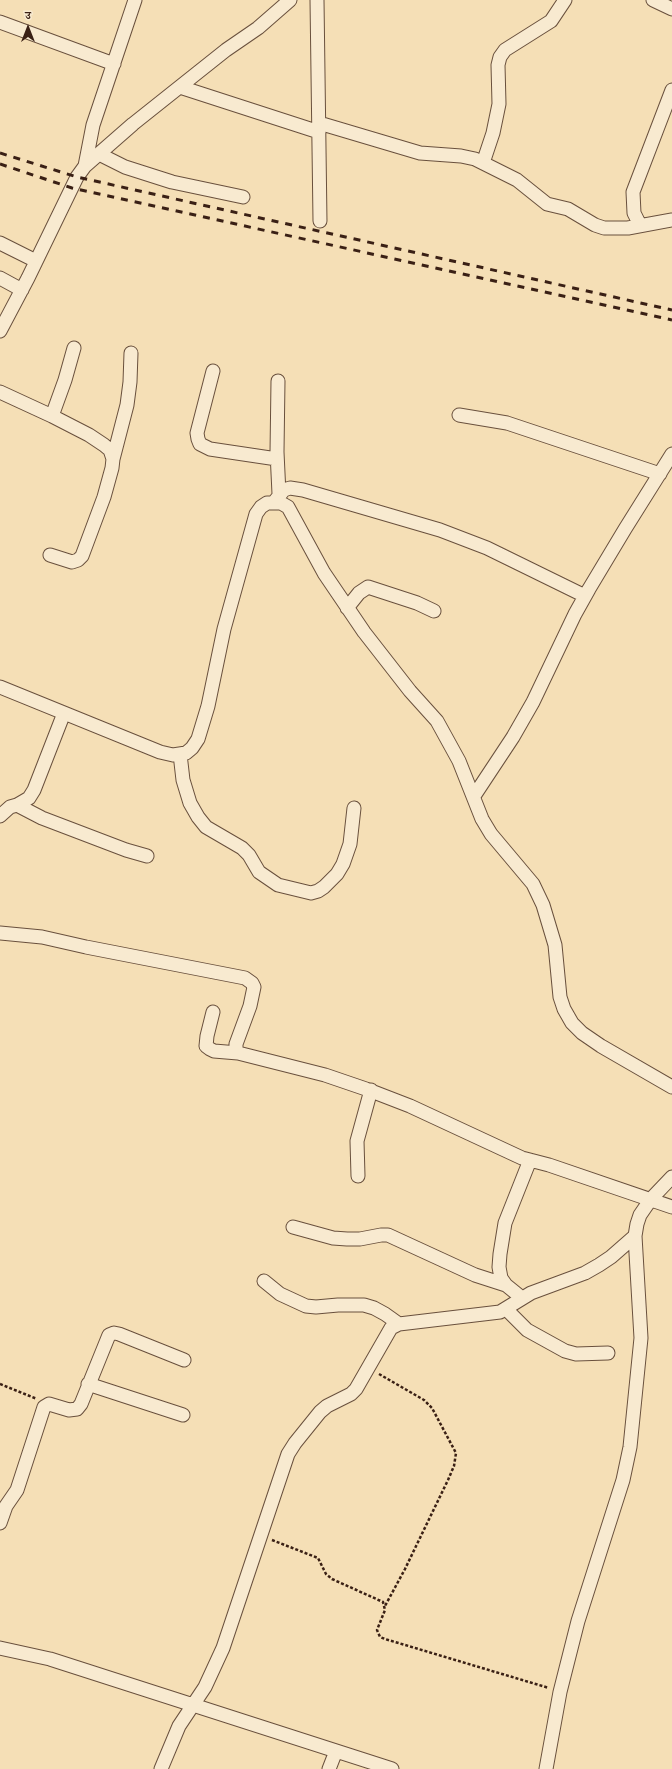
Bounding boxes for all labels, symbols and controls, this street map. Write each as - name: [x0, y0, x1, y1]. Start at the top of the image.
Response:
- north arrow: [8, 8, 48, 48]
- text: उ: [25, 9, 31, 23]

